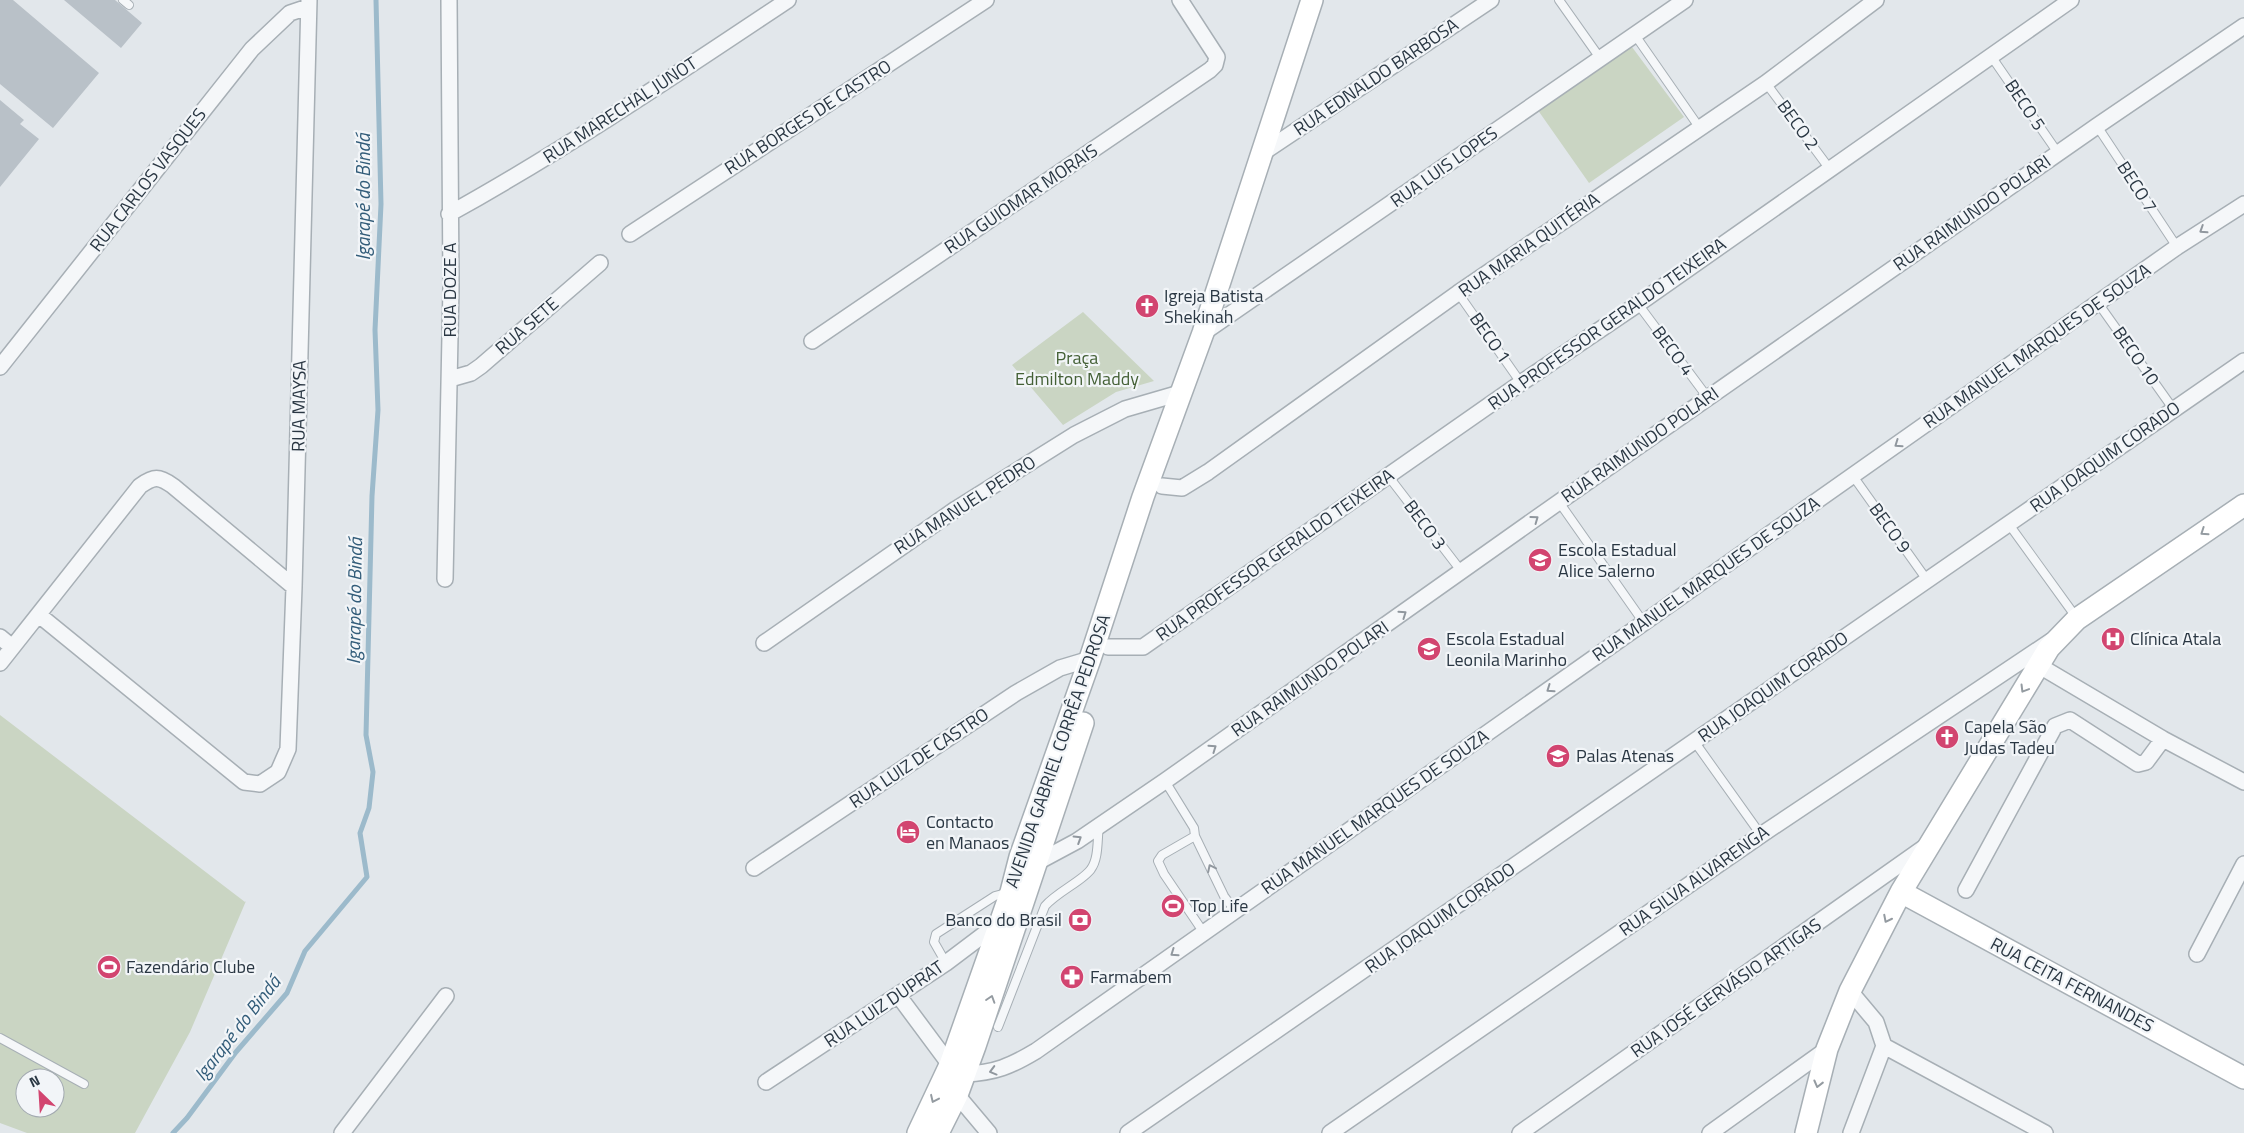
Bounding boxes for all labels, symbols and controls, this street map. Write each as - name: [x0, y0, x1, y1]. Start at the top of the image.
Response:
- street label: RUA EDNALDO BARBOSA: [1288, 11, 1464, 142]
- street label: RUA MARECHAL JUNOT: [537, 49, 703, 170]
- street label: RUA BORGES DE CASTRO: [719, 52, 896, 181]
- street label: BECO 5: [1998, 74, 2052, 136]
- street label: BECO 2: [1771, 94, 1826, 155]
- street label: RUA CARLOS VASQUES: [83, 102, 212, 257]
- street label: RUA LUIS LOPES: [1384, 119, 1503, 214]
- water label: Igarapé do Bindá: [348, 132, 377, 260]
- street label: RUA GUIOMAR MORAIS: [939, 137, 1103, 260]
- street label: RUA RAIMUNDO POLARI: [1887, 148, 2056, 277]
- street label: BECO 7: [2111, 156, 2164, 218]
- street label: RUA MARIA QUITÉRIA: [1453, 186, 1605, 304]
- one-way arrow: [2199, 224, 2208, 234]
- street label: RUA PROFESSOR GERALDO TEIXEIRA: [1482, 231, 1732, 417]
- street label: RUA DOZE A: [436, 242, 463, 337]
- street label: RUA MANUEL MARQUES DE SOUZA: [1917, 256, 2156, 435]
- place label: Igreja Batista Shekinah: [1164, 282, 1264, 330]
- street label: RUA SETE: [489, 290, 564, 361]
- church icon: Igreja Batista Shekinah: [1134, 293, 1160, 319]
- street label: BECO 1: [1463, 307, 1518, 369]
- street label: BECO 4: [1646, 320, 1701, 381]
- street label: BECO 10: [2106, 321, 2167, 391]
- park label: Praça Edmilton Maddy: [1015, 344, 1139, 392]
- street label: RUA MAYSA: [284, 360, 313, 452]
- street label: RUA RAIMUNDO POLARI: [1555, 380, 1724, 509]
- street label: RUA JOAQUIM CORADO: [2024, 394, 2185, 519]
- one-way arrow: [1894, 438, 1904, 447]
- street label: RUA MANUEL PEDRO: [888, 448, 1041, 561]
- street label: RUA PROFESSOR GERALDO TEIXEIRA: [1150, 462, 1400, 648]
- street label: RUA MANUEL MARQUES DE SOUZA: [1586, 489, 1825, 668]
- street label: BECO 3: [1398, 494, 1453, 555]
- street label: BECO 9: [1863, 497, 1918, 558]
- one-way arrow: [1529, 517, 1538, 525]
- one-way arrow: [2200, 526, 2210, 535]
- water label: Igarapé do Bindá: [338, 536, 369, 665]
- place label: Escola Estadual Alice Salerno: [1558, 536, 1677, 584]
- school or university icon: Escola Estadual Alice Salerno: [1527, 547, 1553, 573]
- street label: AVENIDA GABRIEL CORRÊA PEDROSA: [998, 610, 1117, 891]
- one-way arrow: [1397, 611, 1407, 620]
- street label: RUA RAIMUNDO POLARI: [1225, 614, 1394, 743]
- street label: RUA JOAQUIM CORADO: [1692, 624, 1853, 749]
- place label: Escola Estadual Leonila Marinho: [1446, 625, 1567, 673]
- place label: Clínica Atala: [2130, 625, 2221, 652]
- hospital icon: Clínica Atala: [2100, 626, 2126, 652]
- school or university icon: Escola Estadual Leonila Marinho: [1416, 636, 1442, 662]
- one-way arrow: [1546, 683, 1556, 692]
- one-way arrow: [2020, 683, 2030, 692]
- street label: RUA LUIZ DE CASTRO: [843, 701, 994, 814]
- place label: Capela São Judas Tadeu: [1964, 713, 2055, 761]
- street label: RUA MANUEL MARQUES DE SOUZA: [1255, 722, 1494, 901]
- church icon: Capela São Judas Tadeu: [1934, 724, 1960, 750]
- place label: Palas Atenas: [1576, 742, 1674, 769]
- school or university icon: Palas Atenas: [1545, 743, 1571, 769]
- one-way arrow: [1207, 745, 1216, 754]
- place label: Contacto en Manaos: [926, 808, 1009, 856]
- street label: RUA SILVA ALVARENGA: [1613, 818, 1774, 943]
- hotel icon: Contacto en Manaos: [895, 819, 921, 845]
- one-way arrow: [1073, 836, 1082, 846]
- street label: RUA JOAQUIM CORADO: [1359, 855, 1520, 980]
- one-way arrow: [1207, 864, 1217, 873]
- place label: Top Life: [1190, 892, 1248, 919]
- sports icon: Top Life: [1160, 893, 1186, 919]
- place label: Banco do Brasil: [945, 906, 1062, 933]
- bank icon: Banco do Brasil: [1067, 907, 1093, 933]
- street label: RUA JOSÉ GERVÁSIO ARTIGAS: [1625, 911, 1827, 1064]
- one-way arrow: [1883, 914, 1893, 923]
- street label: RUA CEITA FERNANDES: [1986, 930, 2159, 1039]
- one-way arrow: [1170, 947, 1180, 956]
- place label: Fazendário Clube: [126, 953, 255, 980]
- street label: RUA LUIZ DUPRAT: [818, 953, 950, 1054]
- sports icon: Fazendário Clube: [96, 954, 122, 980]
- place label: Farmabem: [1090, 963, 1172, 990]
- pharmacy icon: Farmabem: [1059, 964, 1085, 990]
- water label: Igarapé do Bindá: [186, 968, 288, 1087]
- one-way arrow: [985, 996, 995, 1004]
- one-way arrow: [988, 1065, 997, 1076]
- north arrow: [15, 1068, 65, 1118]
- text: N: [25, 1069, 43, 1092]
- one-way arrow: [1813, 1080, 1824, 1089]
- one-way arrow: [930, 1094, 940, 1103]

